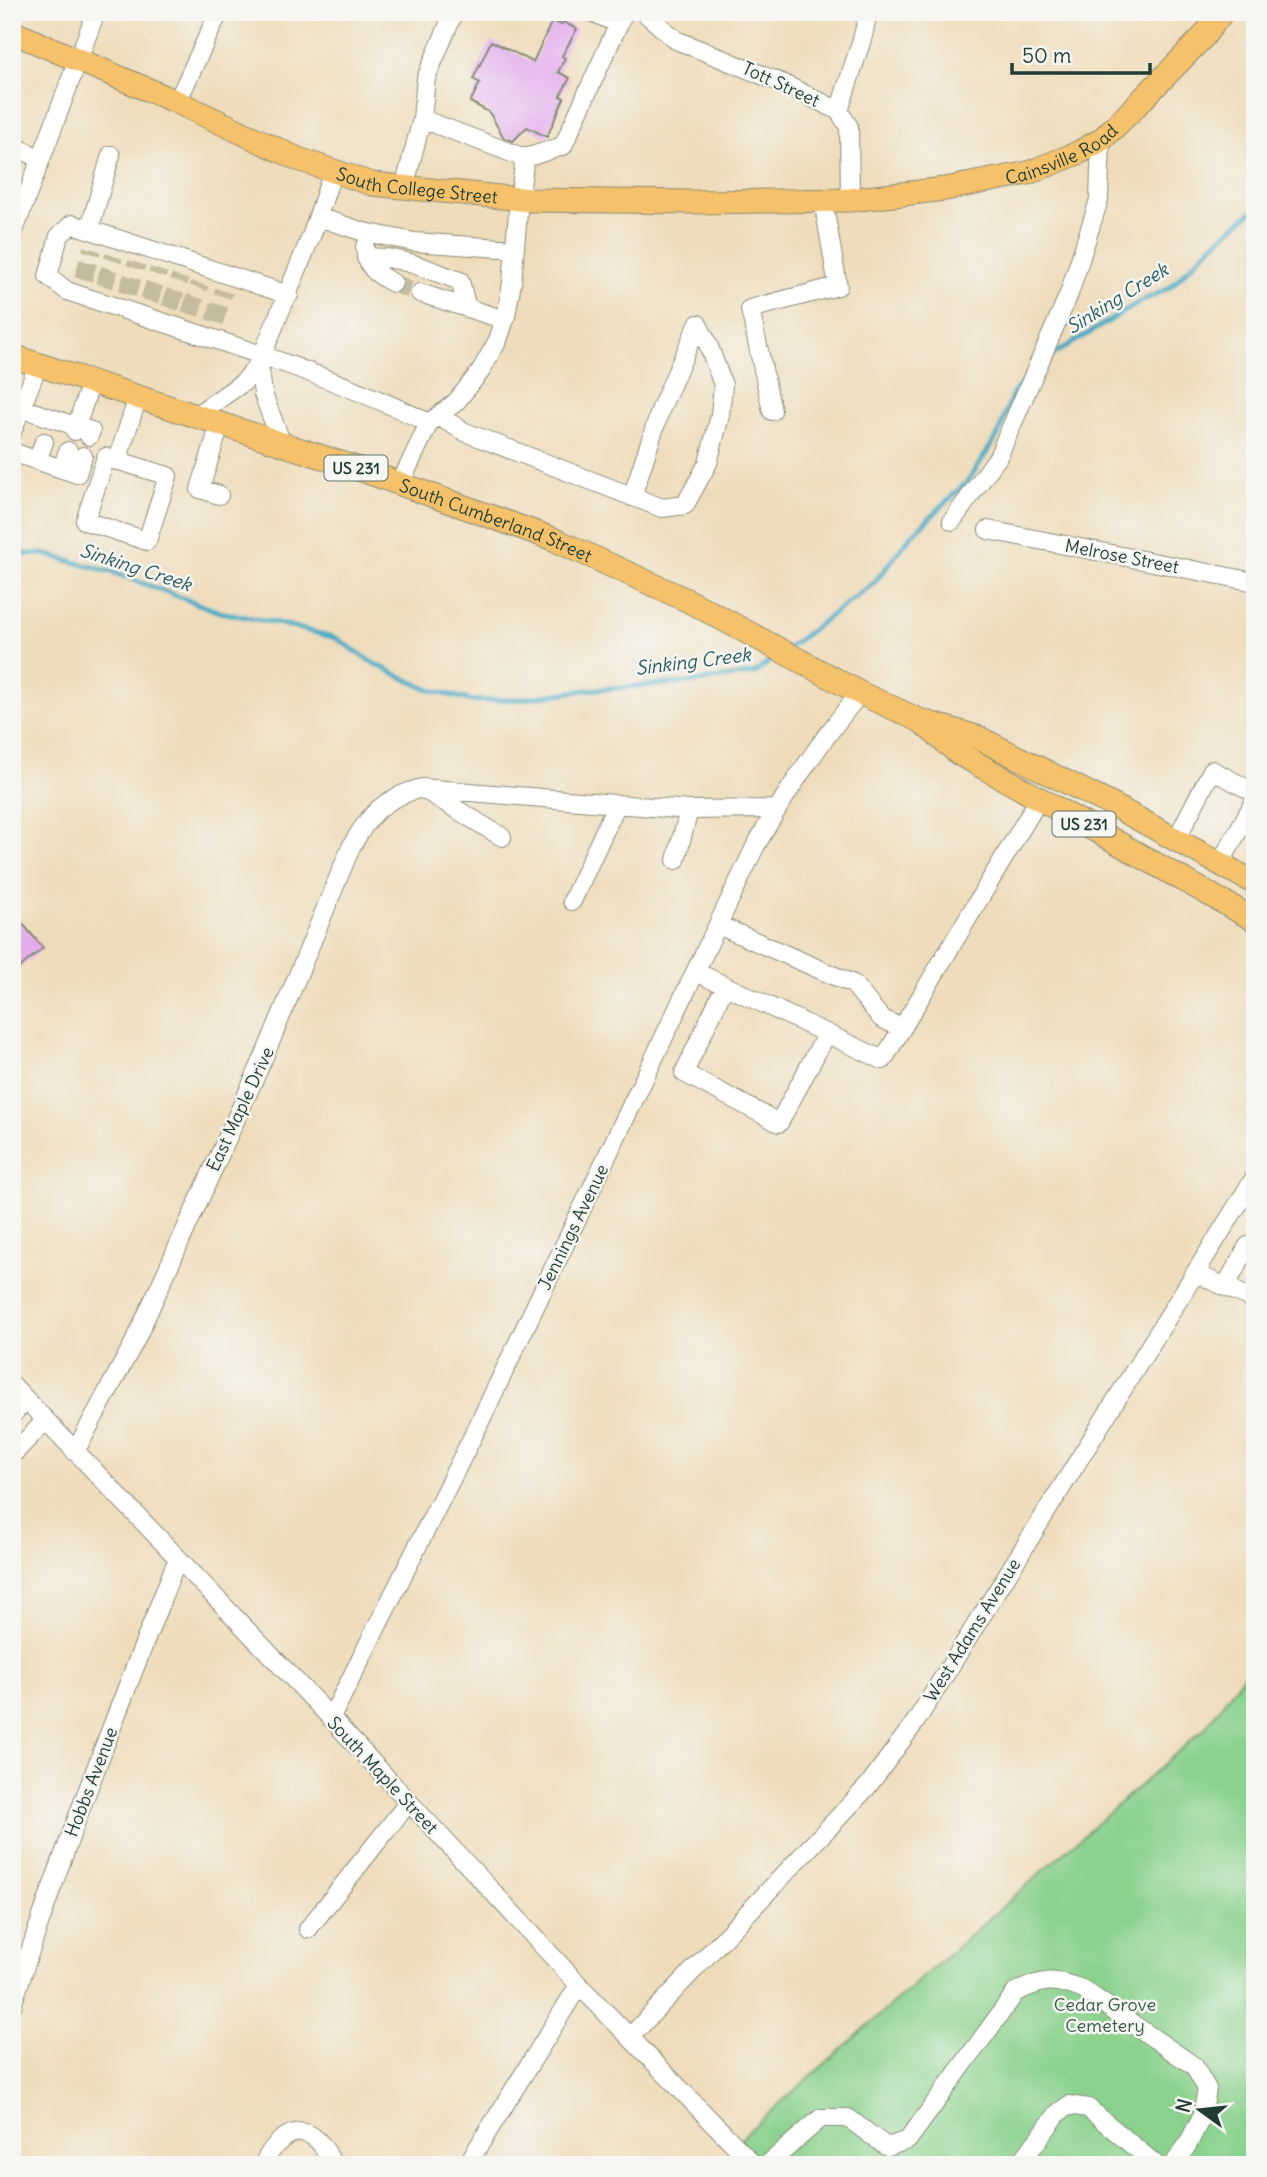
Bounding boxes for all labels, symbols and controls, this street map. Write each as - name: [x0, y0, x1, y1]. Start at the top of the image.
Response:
- scale bar: [1012, 32, 1150, 76]
- text: 50 m: [1022, 42, 1071, 69]
- street label: Tott Street: [739, 56, 823, 112]
- street label: Cainsville Road: [1003, 119, 1123, 189]
- street label: South College Street: [334, 161, 499, 208]
- water label: Sinking Creek: [1062, 256, 1173, 339]
- road number: US 231: [324, 456, 388, 481]
- street label: South Cumberland Street: [397, 473, 596, 567]
- street label: Melrose Street: [1063, 534, 1181, 578]
- water label: Sinking Creek: [77, 538, 196, 597]
- water label: Sinking Creek: [634, 642, 753, 680]
- road number: US 231: [1052, 811, 1116, 836]
- street label: East Maple Drive: [201, 1043, 279, 1175]
- street label: Jennings Avenue: [533, 1160, 613, 1294]
- street label: West Adams Avenue: [919, 1554, 1025, 1706]
- street label: South Maple Street: [323, 1711, 443, 1839]
- street label: Hobbs Avenue: [60, 1724, 122, 1840]
- park label: Cedar Grove Cemetery: [1054, 1993, 1156, 2037]
- north arrow: [1166, 2076, 1236, 2146]
- text: N: [1170, 2096, 1197, 2115]

